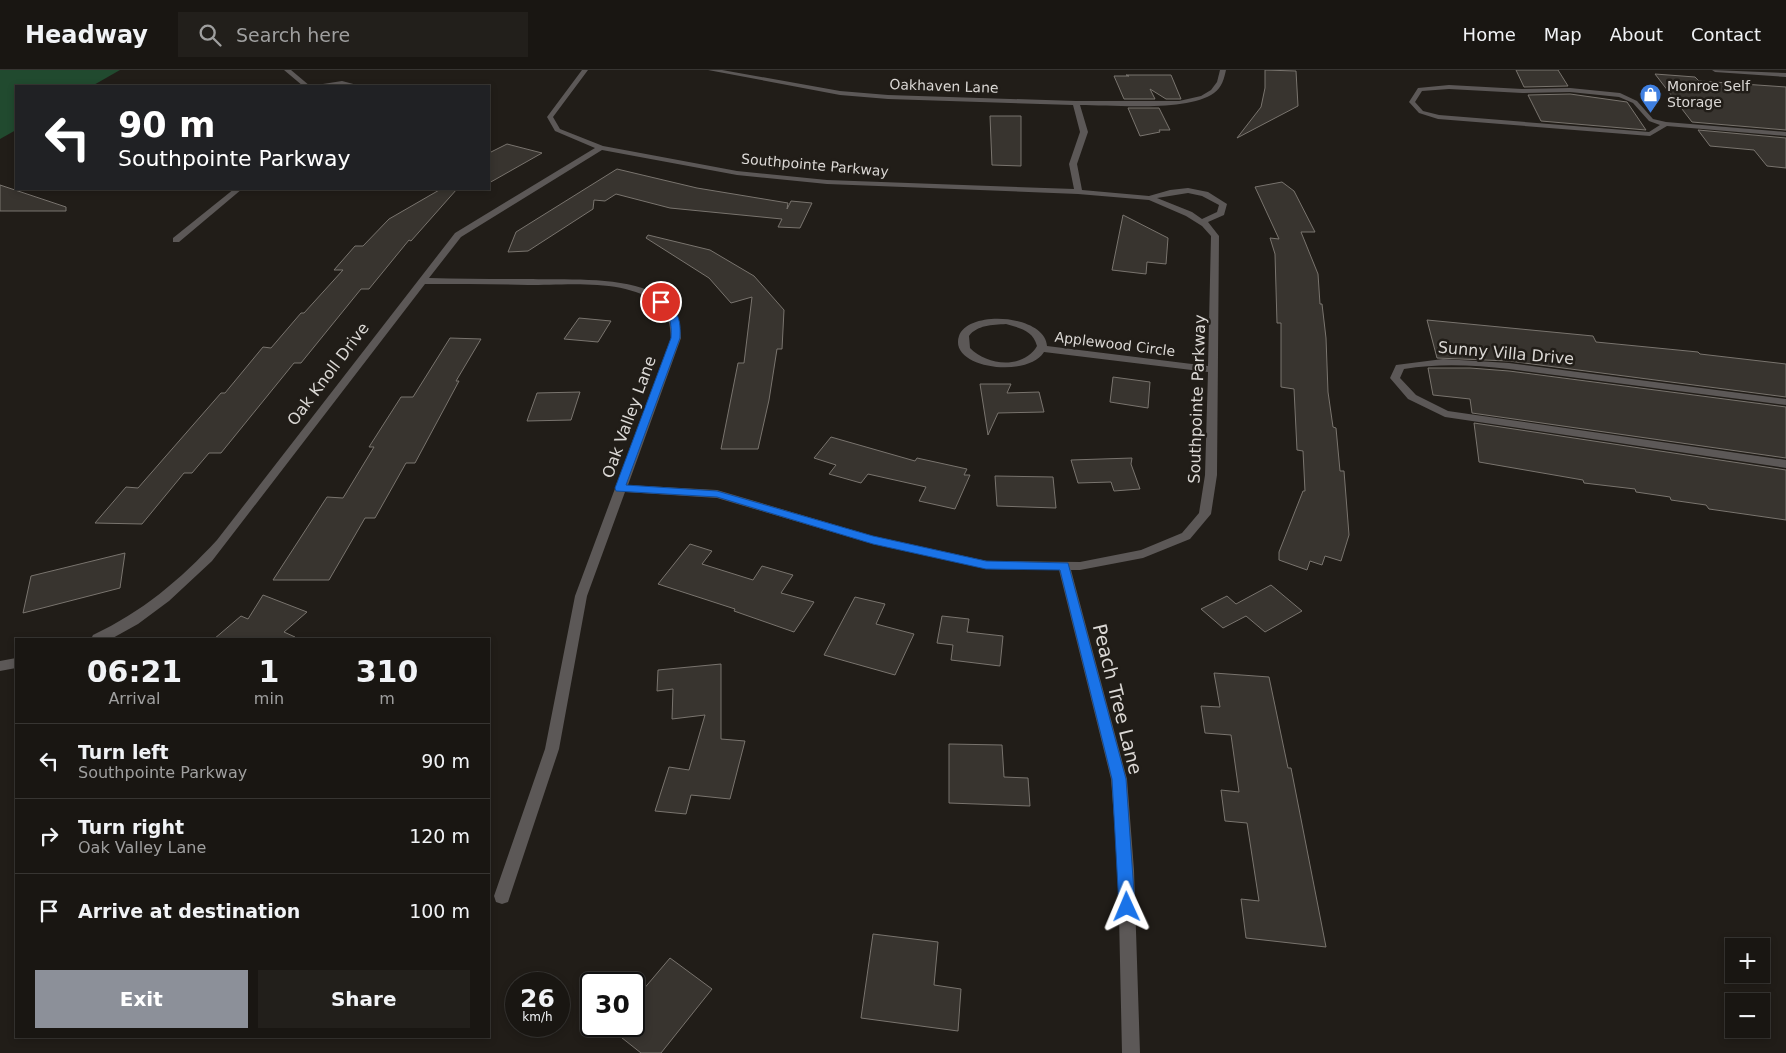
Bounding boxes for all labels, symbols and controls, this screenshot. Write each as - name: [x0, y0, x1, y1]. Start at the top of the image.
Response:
- search box: [178, 12, 528, 57]
- text: Headway: [25, 21, 148, 49]
- icon: search: [196, 21, 224, 49]
- text: Search here: [236, 24, 350, 46]
- text: Home: [1463, 24, 1516, 45]
- text: Map: [1544, 24, 1582, 45]
- text: About: [1610, 24, 1663, 45]
- text: Contact: [1691, 24, 1761, 45]
- street label: Oakhaven Lane: [889, 76, 999, 96]
- place label: Monroe Self Storage: [1667, 78, 1751, 110]
- shop icon: Monroe Self Storage: [1639, 82, 1663, 113]
- icon: left: [35, 105, 100, 170]
- text: 90 m: [118, 105, 215, 145]
- text: Southpointe Parkway: [118, 146, 351, 171]
- street label: Southpointe Parkway: [741, 151, 889, 179]
- pin: [640, 281, 682, 323]
- icon: arrive: [647, 288, 675, 316]
- street label: Southpointe Parkway: [1185, 314, 1209, 484]
- street label: Oak Knoll Drive: [283, 319, 373, 429]
- street label: Applewood Circle: [1054, 329, 1176, 359]
- street label: Sunny Villa Drive: [1437, 338, 1575, 368]
- street label: Oak Valley Lane: [598, 353, 660, 481]
- street label: Peach Tree Lane: [1089, 622, 1147, 776]
- text: 06:21: [87, 654, 182, 689]
- text: 1: [258, 654, 279, 689]
- text: 310: [356, 654, 418, 689]
- text: Arrival: [108, 689, 160, 708]
- text: min: [254, 689, 284, 708]
- text: m: [379, 689, 395, 708]
- text: Turn left: [78, 741, 169, 763]
- icon: left: [35, 747, 63, 775]
- text: 90 m: [421, 750, 470, 772]
- text: Southpointe Parkway: [78, 763, 247, 782]
- text: Turn right: [78, 816, 184, 838]
- icon: right: [35, 822, 63, 850]
- text: 120 m: [409, 825, 470, 847]
- text: Oak Valley Lane: [78, 838, 206, 857]
- position arrow: [1100, 880, 1152, 932]
- icon: arrive: [35, 897, 63, 925]
- text: Arrive at destination: [78, 900, 300, 922]
- text: 100 m: [409, 900, 470, 922]
- map controls: [1725, 938, 1770, 1038]
- button: +: [1725, 938, 1770, 983]
- button: Exit: [35, 970, 248, 1028]
- button: Share: [258, 970, 470, 1028]
- speed limit sign: 30: [580, 972, 645, 1037]
- text: 26: [520, 984, 555, 1013]
- button: −: [1725, 993, 1770, 1038]
- text: km/h: [522, 1010, 553, 1024]

